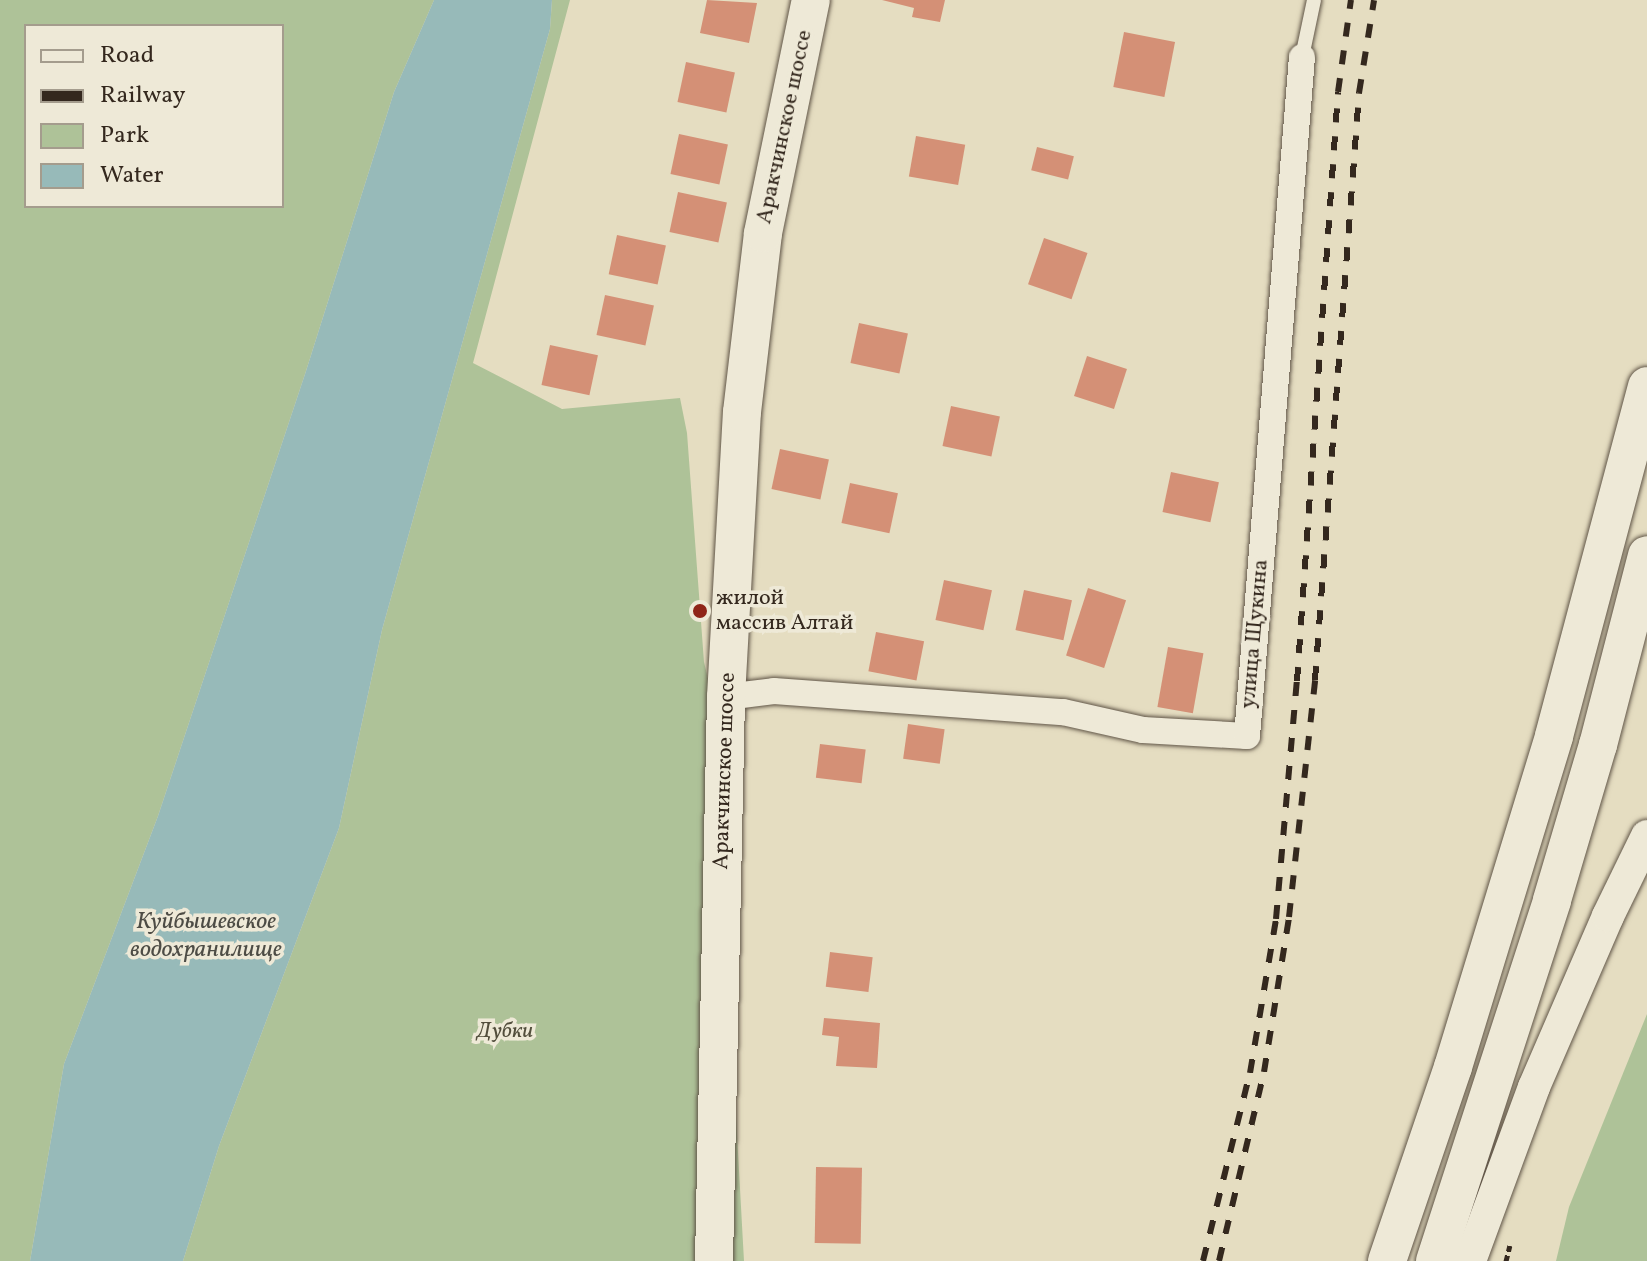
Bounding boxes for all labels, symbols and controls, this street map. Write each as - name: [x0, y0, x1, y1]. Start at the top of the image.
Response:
- legend: [24, 24, 284, 208]
- street label: Аракчинское шоссе: [752, 28, 818, 226]
- text: Road: [100, 39, 154, 73]
- text: Railway: [100, 79, 186, 113]
- text: Park: [100, 119, 149, 153]
- text: Water: [100, 159, 164, 193]
- street label: улица Щукина: [1235, 558, 1275, 710]
- place label: жилой массив Алтай: [716, 585, 853, 636]
- marker: жилой массив Алтай: [691, 602, 709, 620]
- street label: Аракчинское шоссе: [708, 672, 742, 870]
- water label: Куйбышевское водохранилище: [130, 909, 282, 965]
- park label: Дубки: [477, 1019, 533, 1045]

